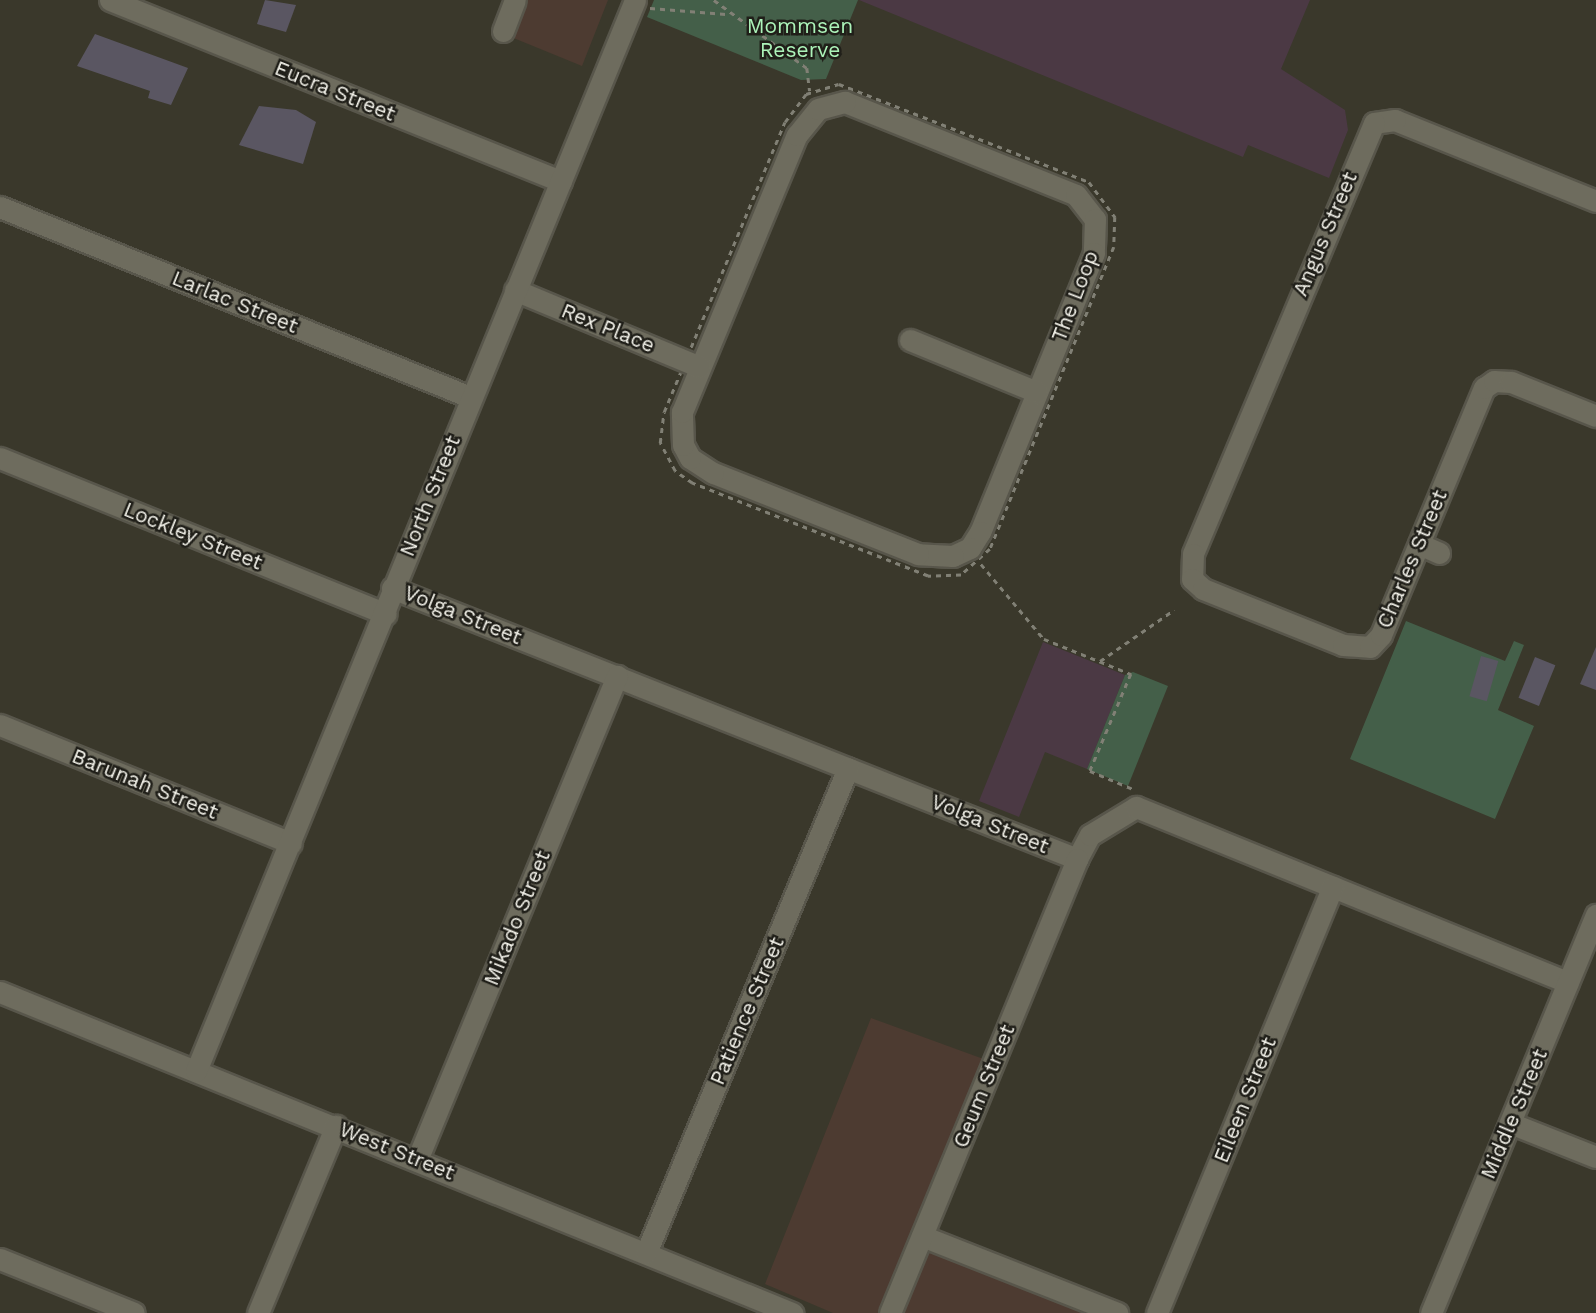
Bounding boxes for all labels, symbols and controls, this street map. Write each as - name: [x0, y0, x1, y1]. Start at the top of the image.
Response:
- park label: Mommsen Reserve: [747, 13, 853, 63]
- street label: Eucra Street: [271, 55, 399, 127]
- street label: Angus Street: [1288, 168, 1362, 300]
- street label: The Loop: [1046, 247, 1104, 345]
- street label: Larlac Street: [168, 265, 302, 339]
- street label: Rex Place: [558, 298, 658, 358]
- street label: North Street: [394, 432, 466, 560]
- street label: Charles Street: [1372, 486, 1452, 632]
- street label: Lockley Street: [120, 497, 266, 575]
- street label: Volga Street: [400, 580, 526, 650]
- street label: Barunah Street: [68, 743, 222, 825]
- street label: Volga Street: [927, 789, 1053, 859]
- street label: Mikado Street: [478, 847, 556, 989]
- street label: Patience Street: [705, 933, 789, 1089]
- street label: Geum Street: [948, 1021, 1020, 1151]
- street label: Eileen Street: [1208, 1034, 1282, 1166]
- street label: Middle Street: [1475, 1045, 1553, 1183]
- street label: West Street: [336, 1117, 458, 1185]

